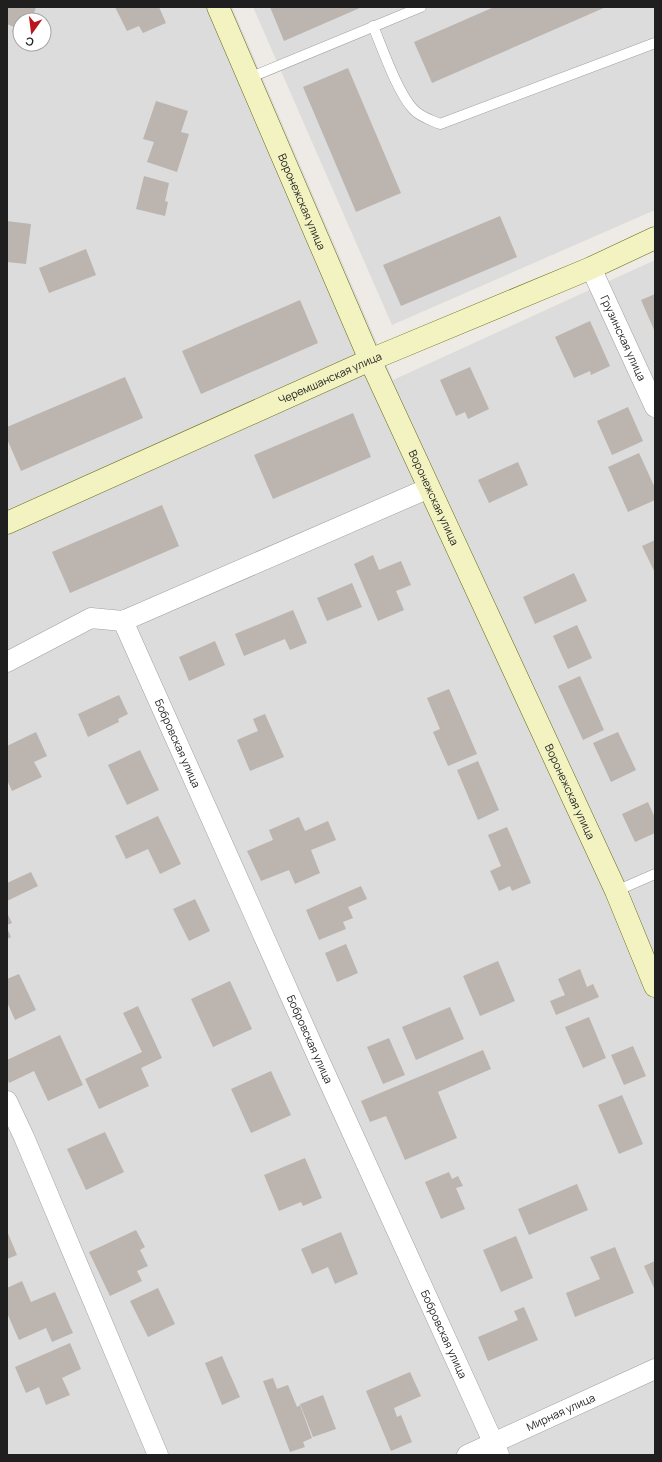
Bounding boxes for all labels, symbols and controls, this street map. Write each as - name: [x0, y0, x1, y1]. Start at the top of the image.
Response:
- north arrow: [12, 12, 52, 52]
- text: С: [24, 34, 35, 50]
- street label: Воронежская улица: [275, 151, 330, 252]
- street label: Грузинская улица: [597, 292, 650, 383]
- street label: Черемшанская улица: [276, 348, 384, 407]
- street label: Воронежская улица: [406, 447, 463, 548]
- street label: Бобровская улица: [152, 696, 204, 790]
- street label: Воронежская улица: [542, 741, 599, 842]
- street label: Бобровская улица: [284, 992, 337, 1086]
- street label: Бобровская улица: [418, 1287, 471, 1381]
- street label: Мирная улица: [524, 1389, 597, 1434]

